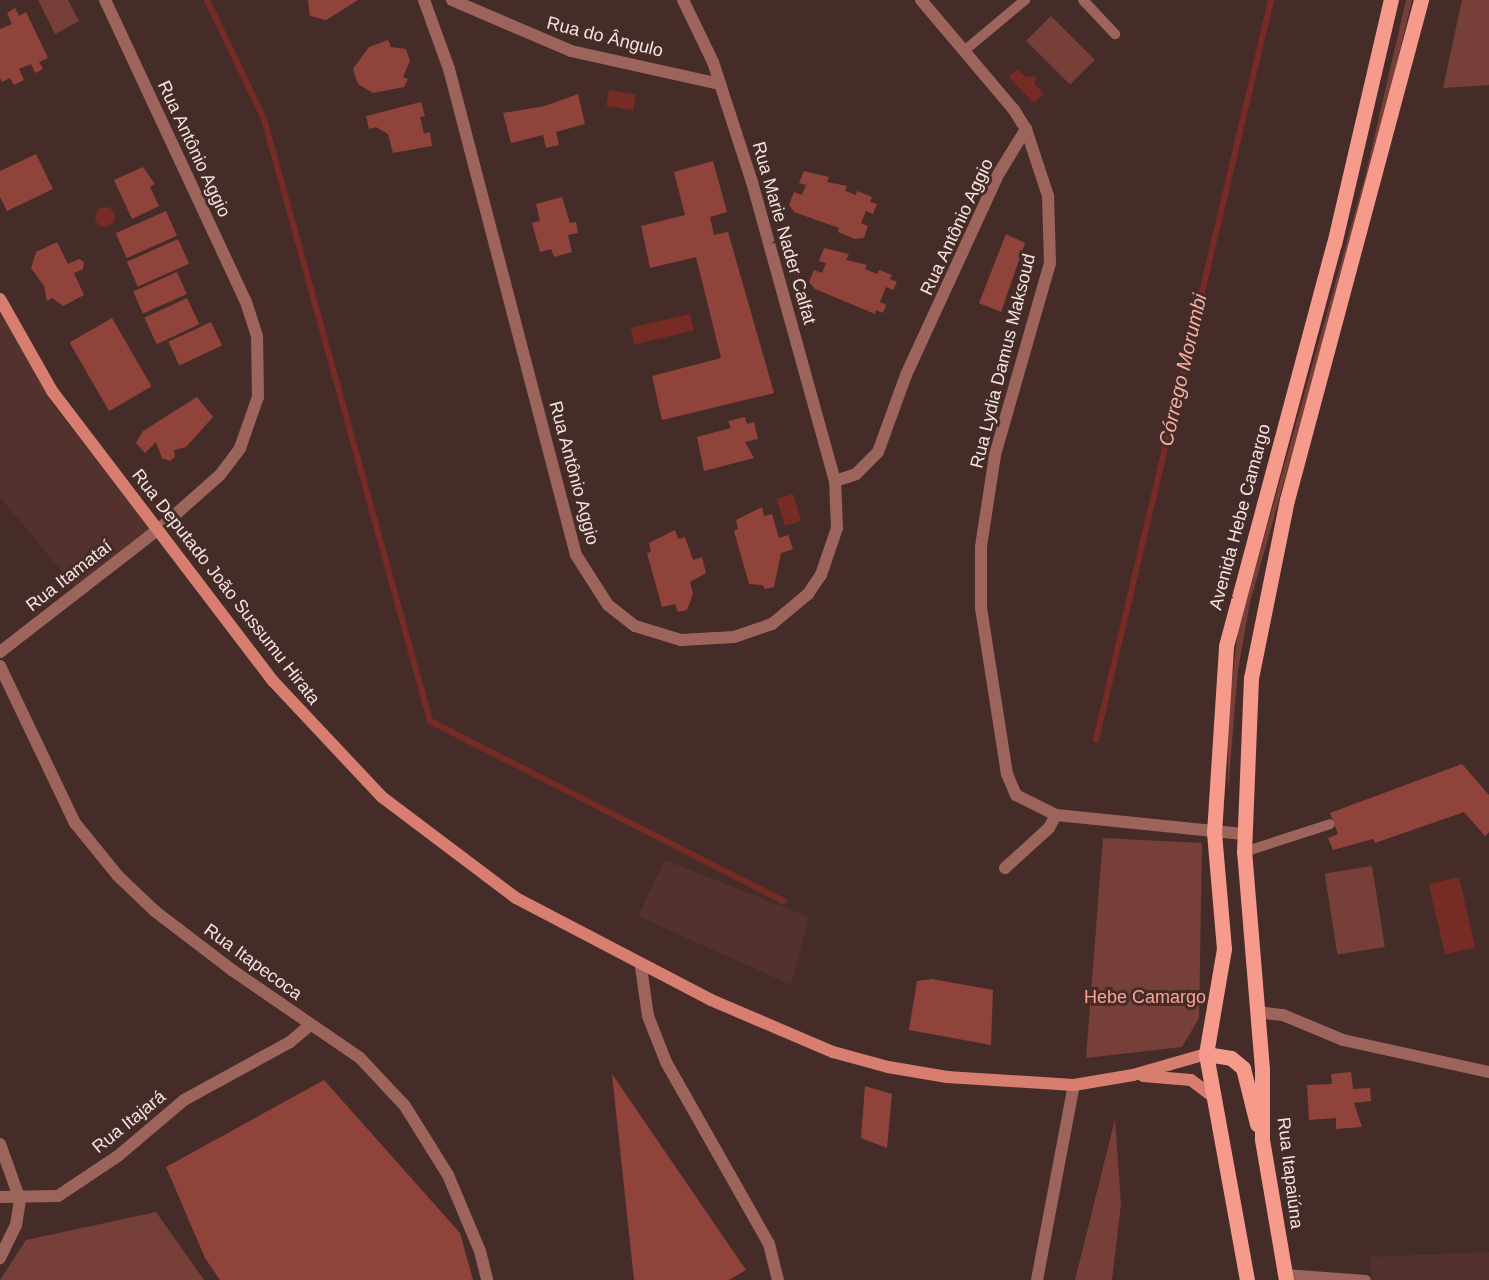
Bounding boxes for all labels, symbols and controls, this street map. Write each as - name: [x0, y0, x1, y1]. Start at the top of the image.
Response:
- street label: Rua do Ângulo: [545, 12, 665, 62]
- street label: Rua Antônio Aggio: [152, 76, 236, 222]
- street label: Rua Marie Nader Calfat: [748, 139, 820, 327]
- street label: Rua Antônio Aggio: [915, 154, 999, 300]
- street label: Rua Lydia Damus Maksoud: [966, 251, 1040, 471]
- water label: Córrego Morumbi: [1154, 291, 1212, 449]
- street label: Rua Antônio Aggio: [544, 398, 604, 548]
- street label: Avenida Hebe Camargo: [1205, 422, 1275, 612]
- street label: Rua Deputado João Sussumu Hirata: [127, 465, 325, 709]
- street label: Rua Itamataí: [22, 536, 116, 616]
- street label: Rua Itapecoca: [200, 919, 306, 1005]
- park label: Hebe Camargo: [1084, 986, 1206, 1008]
- street label: Rua Itajará: [88, 1086, 170, 1158]
- street label: Rua Itapaiúna: [1272, 1116, 1308, 1230]

